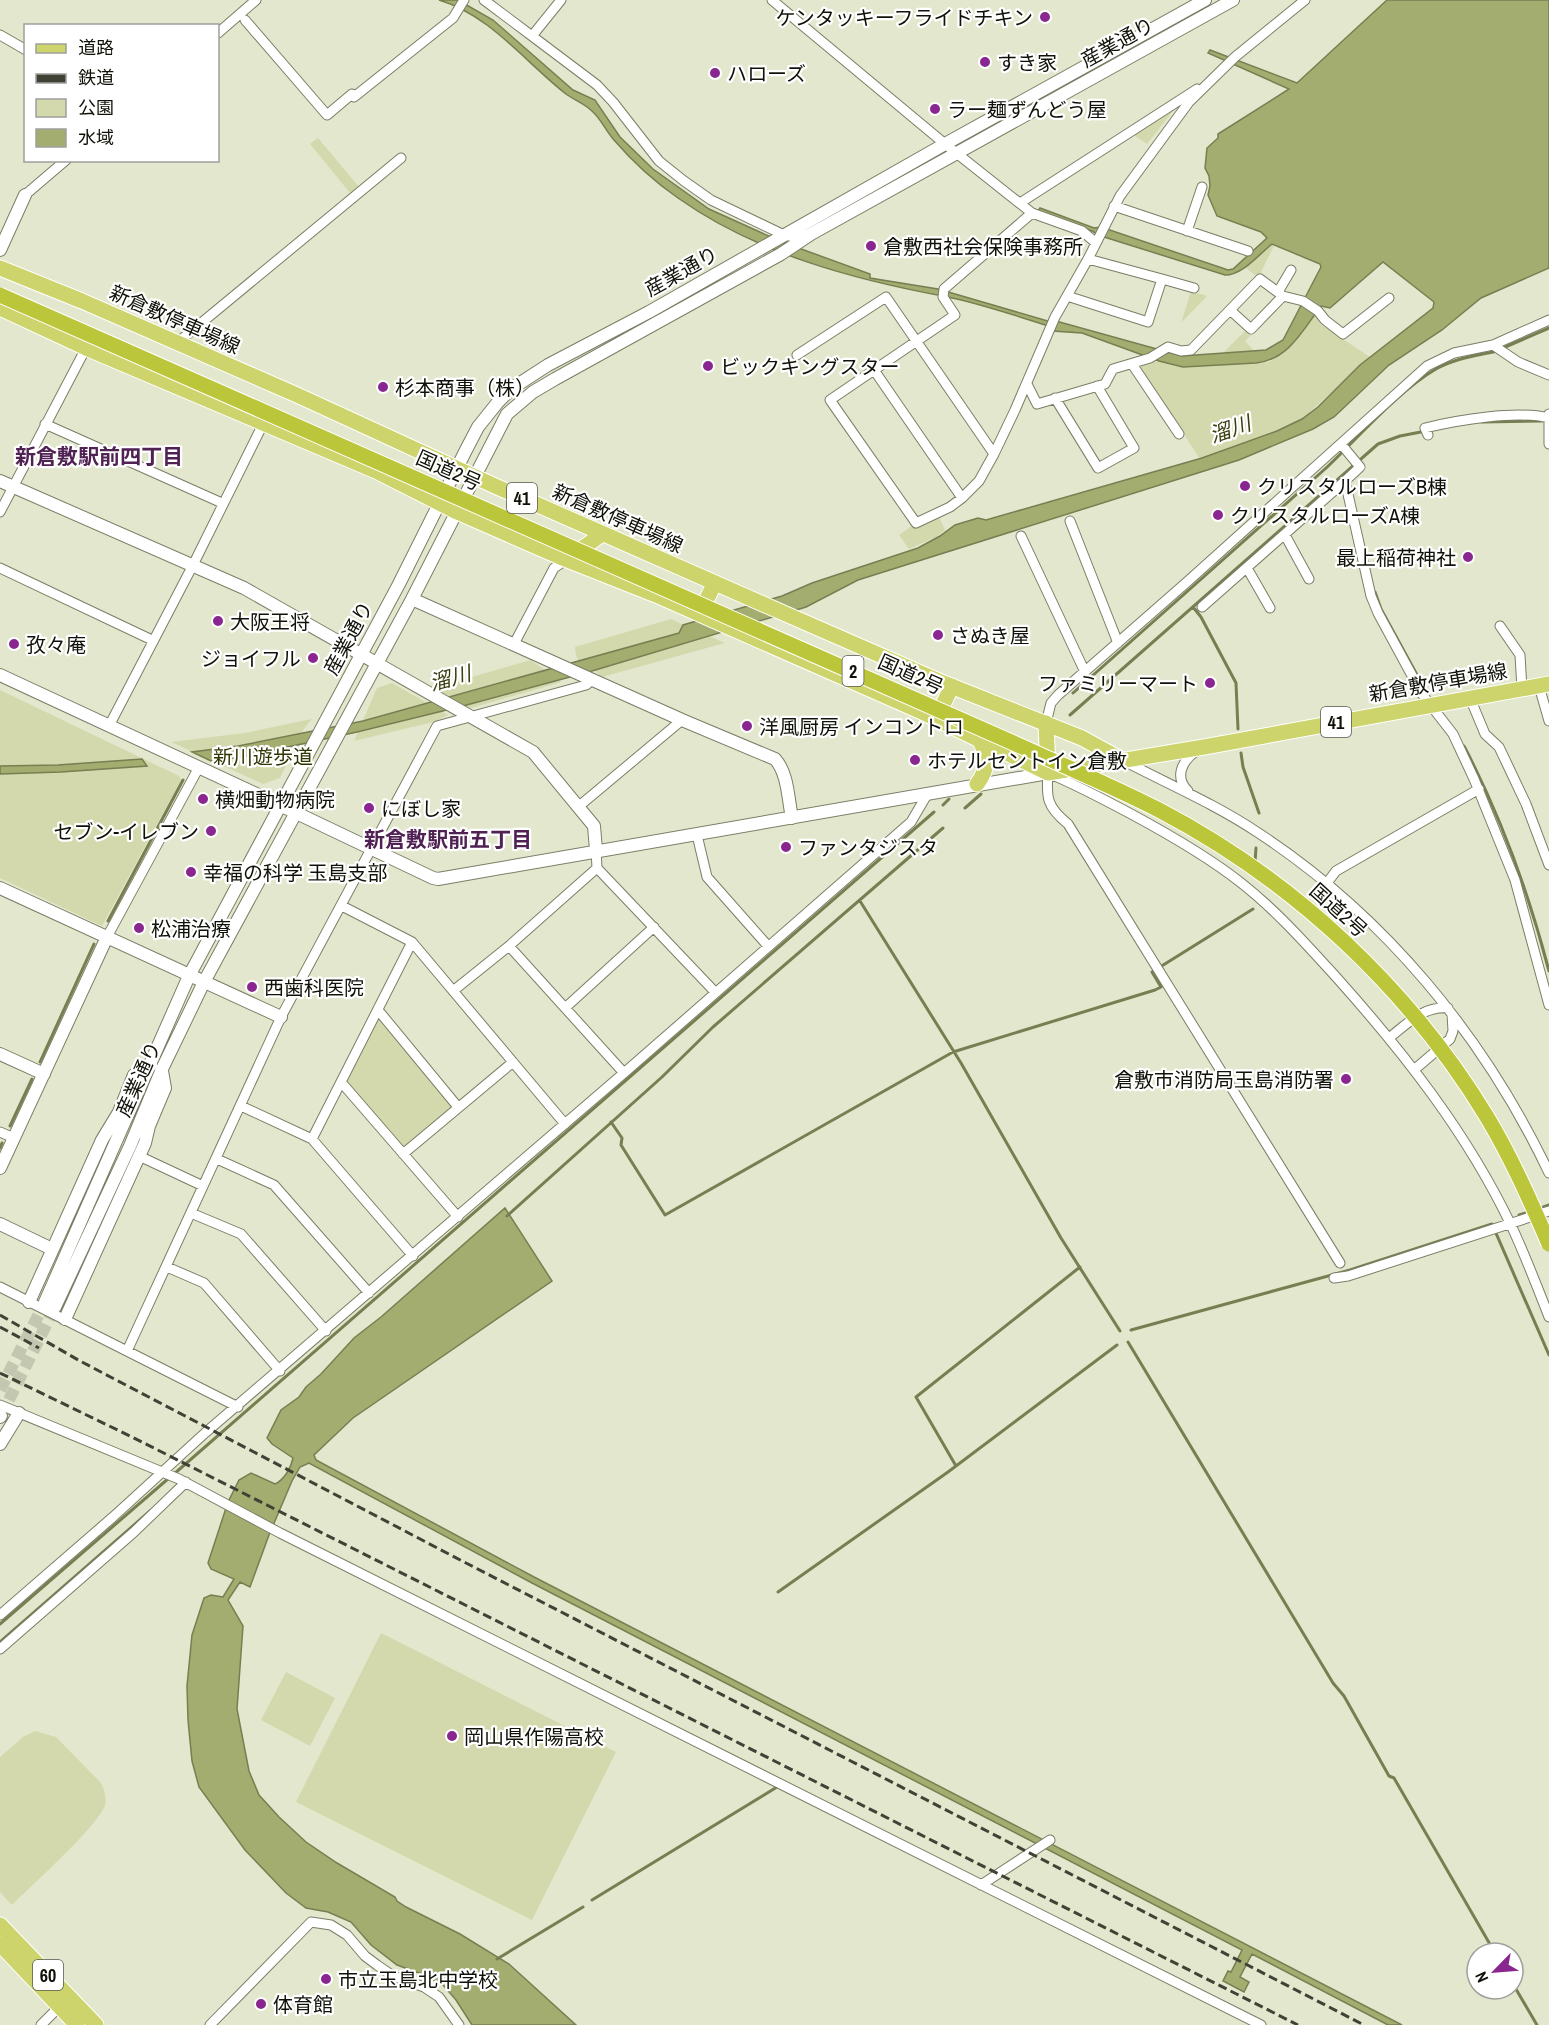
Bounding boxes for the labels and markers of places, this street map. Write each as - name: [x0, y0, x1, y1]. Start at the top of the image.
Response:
- place label: ケンタッキーフライドチキン: [775, 4, 1033, 31]
- marker: ケンタッキーフライドチキン: [1038, 10, 1052, 24]
- place label: すき家: [997, 49, 1057, 76]
- marker: すき家: [978, 55, 992, 69]
- place label: ハローズ: [727, 60, 806, 87]
- marker: ハローズ: [708, 66, 722, 80]
- place label: ラー麺ずんどう屋: [947, 96, 1106, 123]
- marker: ラー麺ずんどう屋: [928, 102, 942, 116]
- place label: 倉敷西社会保険事務所: [883, 233, 1083, 260]
- marker: 倉敷西社会保険事務所: [864, 239, 878, 253]
- place label: ビックキングスター: [720, 353, 899, 380]
- marker: ビックキングスター: [701, 359, 715, 373]
- place label: 杉本商事（株）: [395, 374, 535, 401]
- marker: 杉本商事（株）: [376, 380, 390, 394]
- place label: クリスタルローズB棟: [1257, 473, 1447, 500]
- marker: クリスタルローズB棟: [1238, 479, 1252, 493]
- place label: クリスタルローズA棟: [1230, 502, 1420, 529]
- marker: クリスタルローズA棟: [1211, 508, 1225, 522]
- place label: 最上稲荷神社: [1336, 544, 1456, 571]
- marker: 最上稲荷神社: [1461, 550, 1475, 564]
- place label: 大阪王将: [230, 608, 310, 635]
- marker: 大阪王将: [211, 614, 225, 628]
- place label: さぬき屋: [950, 622, 1030, 649]
- marker: さぬき屋: [931, 628, 945, 642]
- place label: 孜々庵: [26, 631, 86, 658]
- marker: 孜々庵: [7, 637, 21, 651]
- place label: ジョイフル: [201, 645, 301, 672]
- marker: ジョイフル: [306, 651, 320, 665]
- place label: ファミリーマート: [1038, 670, 1198, 697]
- marker: ファミリーマート: [1203, 676, 1217, 690]
- place label: 洋風厨房 インコントロ: [759, 713, 964, 740]
- marker: 洋風厨房 インコントロ: [740, 719, 754, 733]
- place label: ホテルセントイン倉敷: [927, 747, 1127, 774]
- marker: ホテルセントイン倉敷: [908, 753, 922, 767]
- place label: 横畑動物病院: [215, 786, 335, 813]
- marker: 横畑動物病院: [196, 792, 210, 806]
- place label: にぼし家: [381, 795, 461, 822]
- marker: にぼし家: [362, 801, 376, 815]
- place label: セブン-イレブン: [54, 818, 199, 845]
- marker: セブン-イレブン: [204, 824, 218, 838]
- place label: ファンタジスタ: [798, 834, 938, 861]
- marker: ファンタジスタ: [779, 840, 793, 854]
- place label: 幸福の科学 玉島支部: [203, 859, 388, 886]
- marker: 幸福の科学 玉島支部: [184, 865, 198, 879]
- place label: 松浦治療: [151, 915, 231, 942]
- marker: 松浦治療: [132, 921, 146, 935]
- place label: 西歯科医院: [264, 974, 364, 1001]
- marker: 西歯科医院: [245, 980, 259, 994]
- place label: 倉敷市消防局玉島消防署: [1114, 1066, 1334, 1093]
- marker: 倉敷市消防局玉島消防署: [1339, 1072, 1353, 1086]
- place label: 岡山県作陽高校: [464, 1723, 604, 1750]
- marker: 岡山県作陽高校: [445, 1729, 459, 1743]
- place label: 市立玉島北中学校: [338, 1966, 498, 1993]
- marker: 市立玉島北中学校: [319, 1972, 333, 1986]
- place label: 体育館: [273, 1991, 333, 2018]
- marker: 体育館: [254, 1997, 268, 2011]

